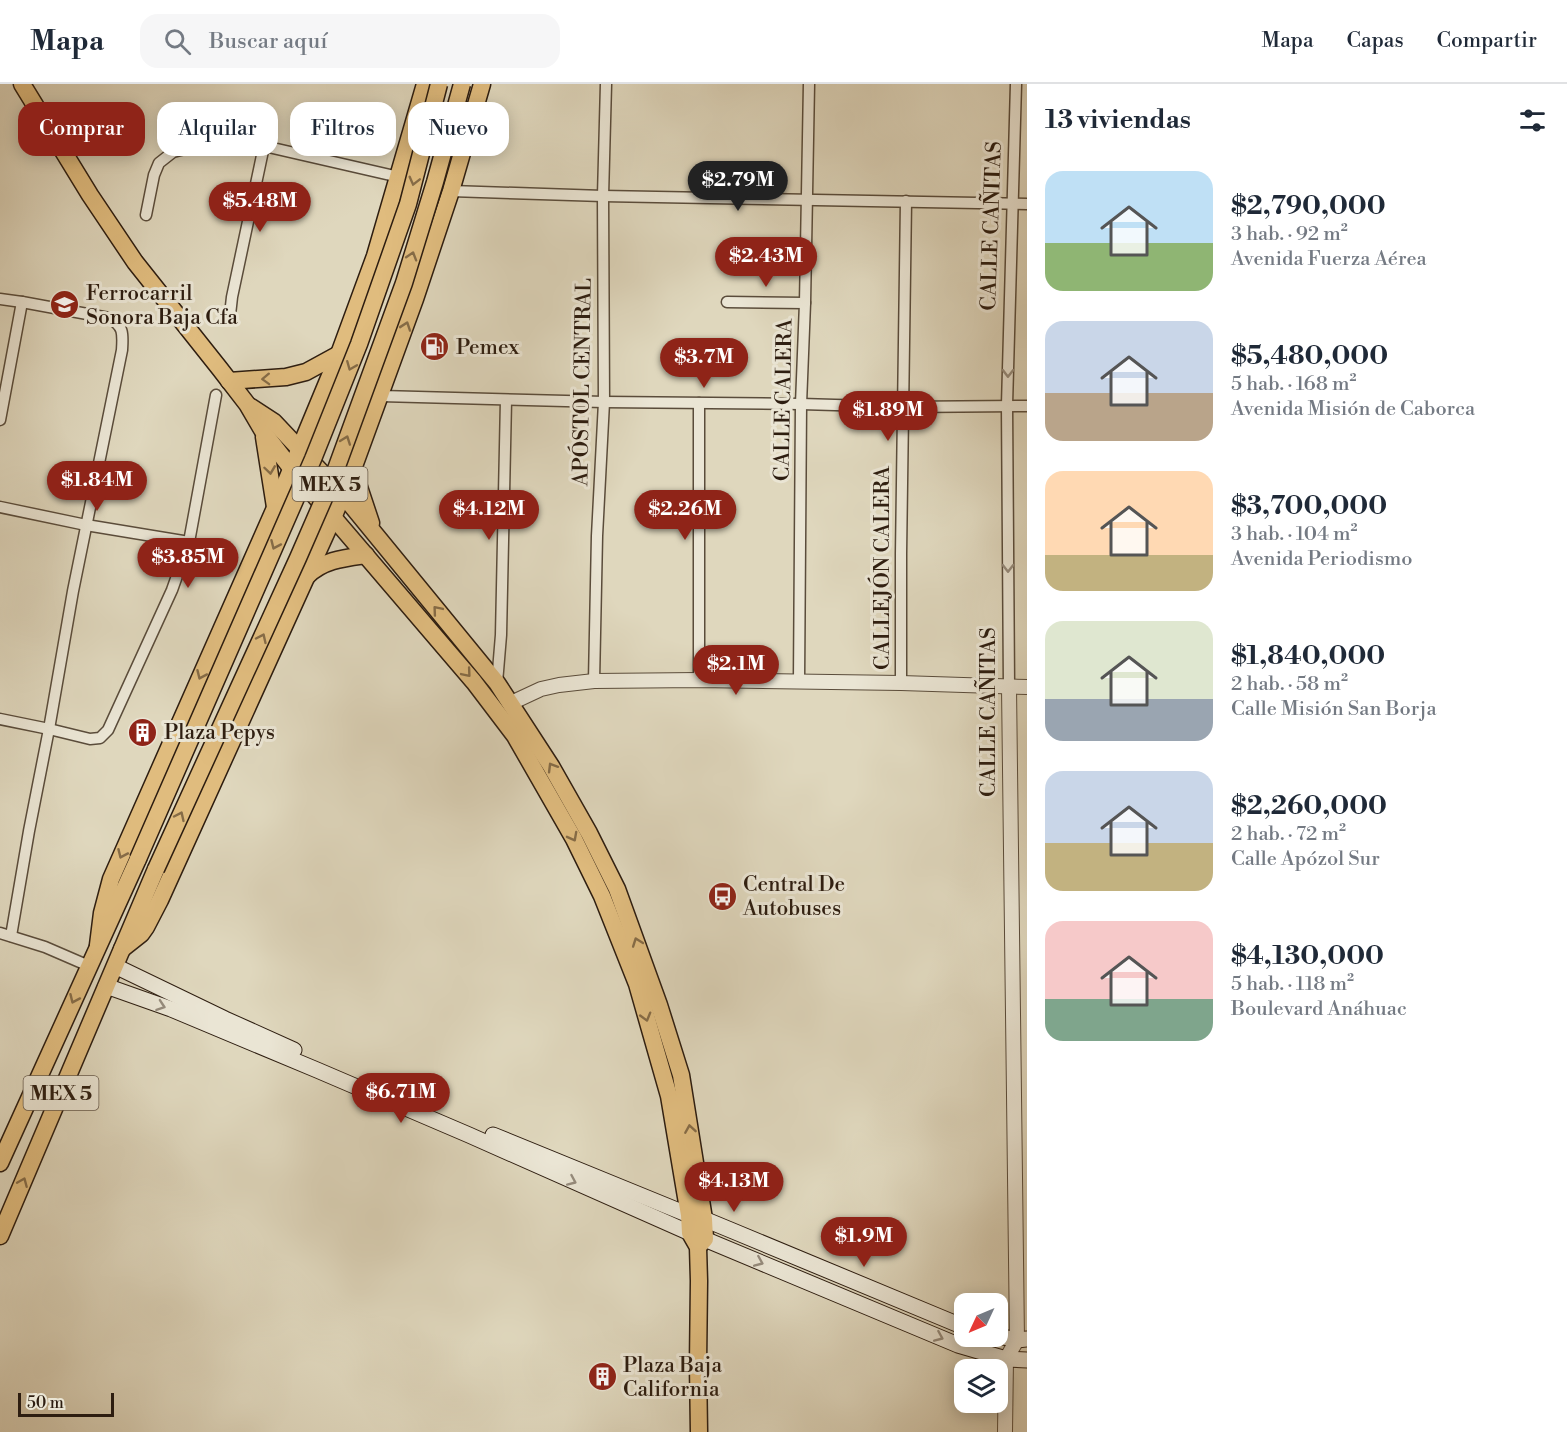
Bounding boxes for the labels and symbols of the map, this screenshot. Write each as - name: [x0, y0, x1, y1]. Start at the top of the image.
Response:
- street label: CALLE CAÑITAS: [974, 141, 1008, 311]
- pin: $2.79M: [689, 161, 787, 212]
- one-way arrow: [408, 176, 421, 186]
- pin: $5.48M: [211, 182, 309, 233]
- pin: $2.43M: [717, 237, 815, 288]
- one-way arrow: [405, 251, 417, 262]
- street label: APÓSTOL CENTRAL: [565, 278, 598, 487]
- place label: Ferrocarril Sonora Baja Cfa: [86, 281, 238, 331]
- school or university icon: Ferrocarril Sonora Baja Cfa: [49, 289, 81, 321]
- street label: CALLE CALERA: [770, 318, 798, 481]
- one-way arrow: [398, 321, 411, 331]
- fuel station icon: Pemex: [419, 331, 451, 363]
- place label: Pemex: [456, 335, 520, 361]
- pin: $3.7M: [662, 338, 746, 389]
- one-way arrow: [345, 360, 358, 370]
- one-way arrow: [1002, 369, 1015, 378]
- one-way arrow: [261, 373, 270, 386]
- pin: $1.89M: [839, 391, 937, 442]
- one-way arrow: [339, 435, 352, 445]
- pin: $1.84M: [48, 461, 146, 512]
- street label: CALLEJÓN CALERA: [867, 465, 896, 670]
- one-way arrow: [263, 466, 275, 475]
- road number: MEX 5: [292, 467, 368, 501]
- pin: $4.12M: [440, 490, 538, 541]
- pin: $2.26M: [636, 490, 734, 541]
- pin: $3.85M: [139, 538, 237, 589]
- one-way arrow: [270, 539, 282, 550]
- one-way arrow: [1002, 564, 1014, 573]
- one-way arrow: [434, 606, 445, 617]
- street label: CALLE CAÑITAS: [974, 627, 1002, 797]
- one-way arrow: [254, 634, 266, 645]
- pin: $2.1M: [694, 645, 778, 696]
- one-way arrow: [460, 666, 471, 677]
- one-way arrow: [196, 669, 208, 680]
- building icon: Plaza Pepys: [127, 716, 159, 748]
- place label: Plaza Pepys: [164, 720, 275, 746]
- one-way arrow: [548, 763, 559, 773]
- one-way arrow: [173, 811, 185, 822]
- one-way arrow: [566, 830, 577, 841]
- one-way arrow: [118, 847, 130, 858]
- place label: Central De Autobuses: [742, 872, 845, 922]
- bus stop icon: Central De Autobuses: [706, 880, 738, 912]
- one-way arrow: [631, 937, 644, 948]
- one-way arrow: [70, 992, 82, 1003]
- one-way arrow: [156, 998, 166, 1011]
- one-way arrow: [639, 1011, 651, 1022]
- pin: $6.71M: [352, 1073, 450, 1124]
- road number: MEX 5: [23, 1076, 98, 1110]
- one-way arrow: [684, 1125, 696, 1134]
- pin: $4.13M: [685, 1162, 783, 1213]
- one-way arrow: [566, 1174, 577, 1186]
- one-way arrow: [16, 1177, 28, 1188]
- pin: $1.9M: [822, 1217, 906, 1268]
- one-way arrow: [753, 1255, 764, 1267]
- north arrow: [954, 1293, 1008, 1347]
- one-way arrow: [932, 1330, 943, 1342]
- place label: Plaza Baja California: [623, 1353, 722, 1403]
- building icon: Plaza Baja California: [586, 1361, 618, 1393]
- scale bar: [18, 1390, 114, 1418]

